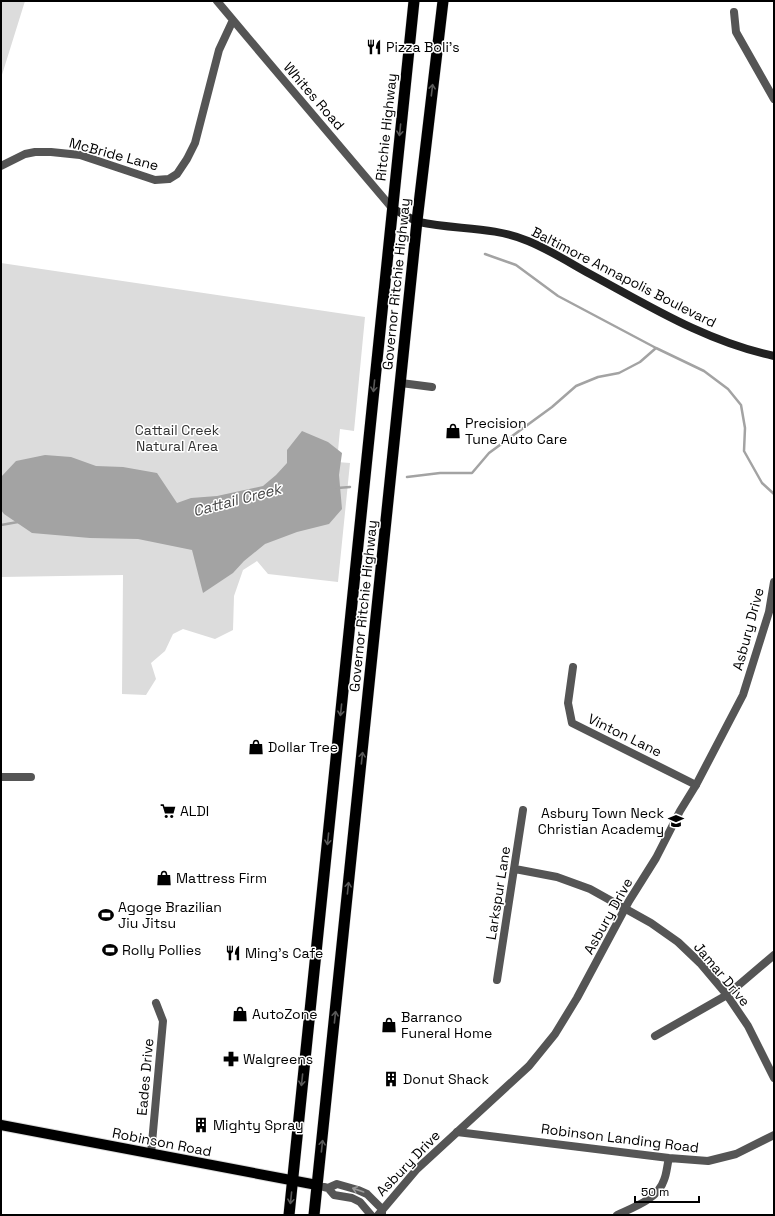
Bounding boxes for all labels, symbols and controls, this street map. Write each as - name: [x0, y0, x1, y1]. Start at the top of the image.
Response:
- restaurant icon: Pizza Boli's: [365, 38, 383, 56]
- place label: Pizza Boli's: [386, 38, 460, 56]
- street label: Whites Road: [280, 58, 348, 134]
- street label: Ritchie Highway: [371, 72, 401, 182]
- one-way arrow: [428, 84, 436, 97]
- one-way arrow: [397, 123, 404, 136]
- street label: McBride Lane: [67, 133, 161, 175]
- street label: Governor Ritchie Highway: [378, 197, 414, 371]
- street label: Baltimore Annapolis Boulevard: [529, 222, 719, 332]
- one-way arrow: [370, 379, 378, 392]
- place label: Precision Tune Auto Care: [465, 414, 567, 448]
- park label: Cattail Creek Natural Area: [135, 421, 220, 455]
- shop icon: Precision Tune Auto Care: [444, 422, 462, 440]
- water label: Cattail Creek: [191, 478, 285, 520]
- street label: Governor Ritchie Highway: [345, 519, 381, 693]
- street label: Asbury Drive: [728, 586, 768, 672]
- one-way arrow: [337, 703, 345, 716]
- street label: Vinton Lane: [585, 709, 665, 761]
- shop icon: Dollar Tree: [247, 738, 265, 756]
- place label: Dollar Tree: [268, 738, 338, 756]
- one-way arrow: [358, 752, 365, 765]
- supermarket icon: ALDI: [159, 802, 177, 820]
- place label: ALDI: [180, 802, 209, 820]
- place label: Asbury Town Neck Christian Academy: [538, 804, 664, 838]
- school or university icon: Asbury Town Neck Christian Academy: [667, 812, 685, 830]
- one-way arrow: [324, 832, 331, 845]
- street label: Larkspur Lane: [482, 845, 514, 941]
- shop icon: Mattress Firm: [155, 869, 173, 887]
- place label: Mattress Firm: [176, 869, 267, 887]
- street label: Asbury Drive: [580, 875, 636, 957]
- one-way arrow: [344, 882, 352, 895]
- place label: Agoge Brazilian Jiu Jitsu: [118, 898, 222, 932]
- sports icon: Agoge Brazilian Jiu Jitsu: [97, 906, 115, 924]
- street label: Jamar Drive: [690, 938, 754, 1010]
- sports icon: Rolly Pollies: [101, 941, 119, 959]
- place label: Rolly Pollies: [122, 941, 201, 959]
- restaurant icon: Ming's Cafe: [224, 944, 242, 962]
- place label: Ming's Cafe: [245, 944, 323, 962]
- shop icon: AutoZone: [231, 1005, 249, 1023]
- place label: AutoZone: [252, 1005, 318, 1023]
- place label: Barranco Funeral Home: [401, 1008, 492, 1042]
- one-way arrow: [331, 1011, 338, 1024]
- shop icon: Barranco Funeral Home: [380, 1016, 398, 1034]
- street label: Eades Drive: [133, 1038, 157, 1116]
- pharmacy icon: Walgreens: [222, 1050, 240, 1068]
- place label: Walgreens: [243, 1050, 313, 1068]
- building icon: Donut Shack: [382, 1070, 400, 1088]
- place label: Donut Shack: [403, 1070, 489, 1088]
- one-way arrow: [299, 1073, 306, 1086]
- building icon: Mighty Spray: [192, 1116, 210, 1134]
- place label: Mighty Spray: [213, 1116, 304, 1134]
- street label: Robinson Landing Road: [540, 1119, 700, 1157]
- street label: Robinson Road: [111, 1124, 213, 1160]
- street label: Asbury Drive: [372, 1126, 444, 1200]
- one-way arrow: [318, 1140, 326, 1153]
- scale bar: [635, 1178, 699, 1204]
- text: 50 m: [641, 1184, 669, 1200]
- one-way arrow: [352, 1186, 364, 1194]
- one-way arrow: [287, 1191, 294, 1204]

